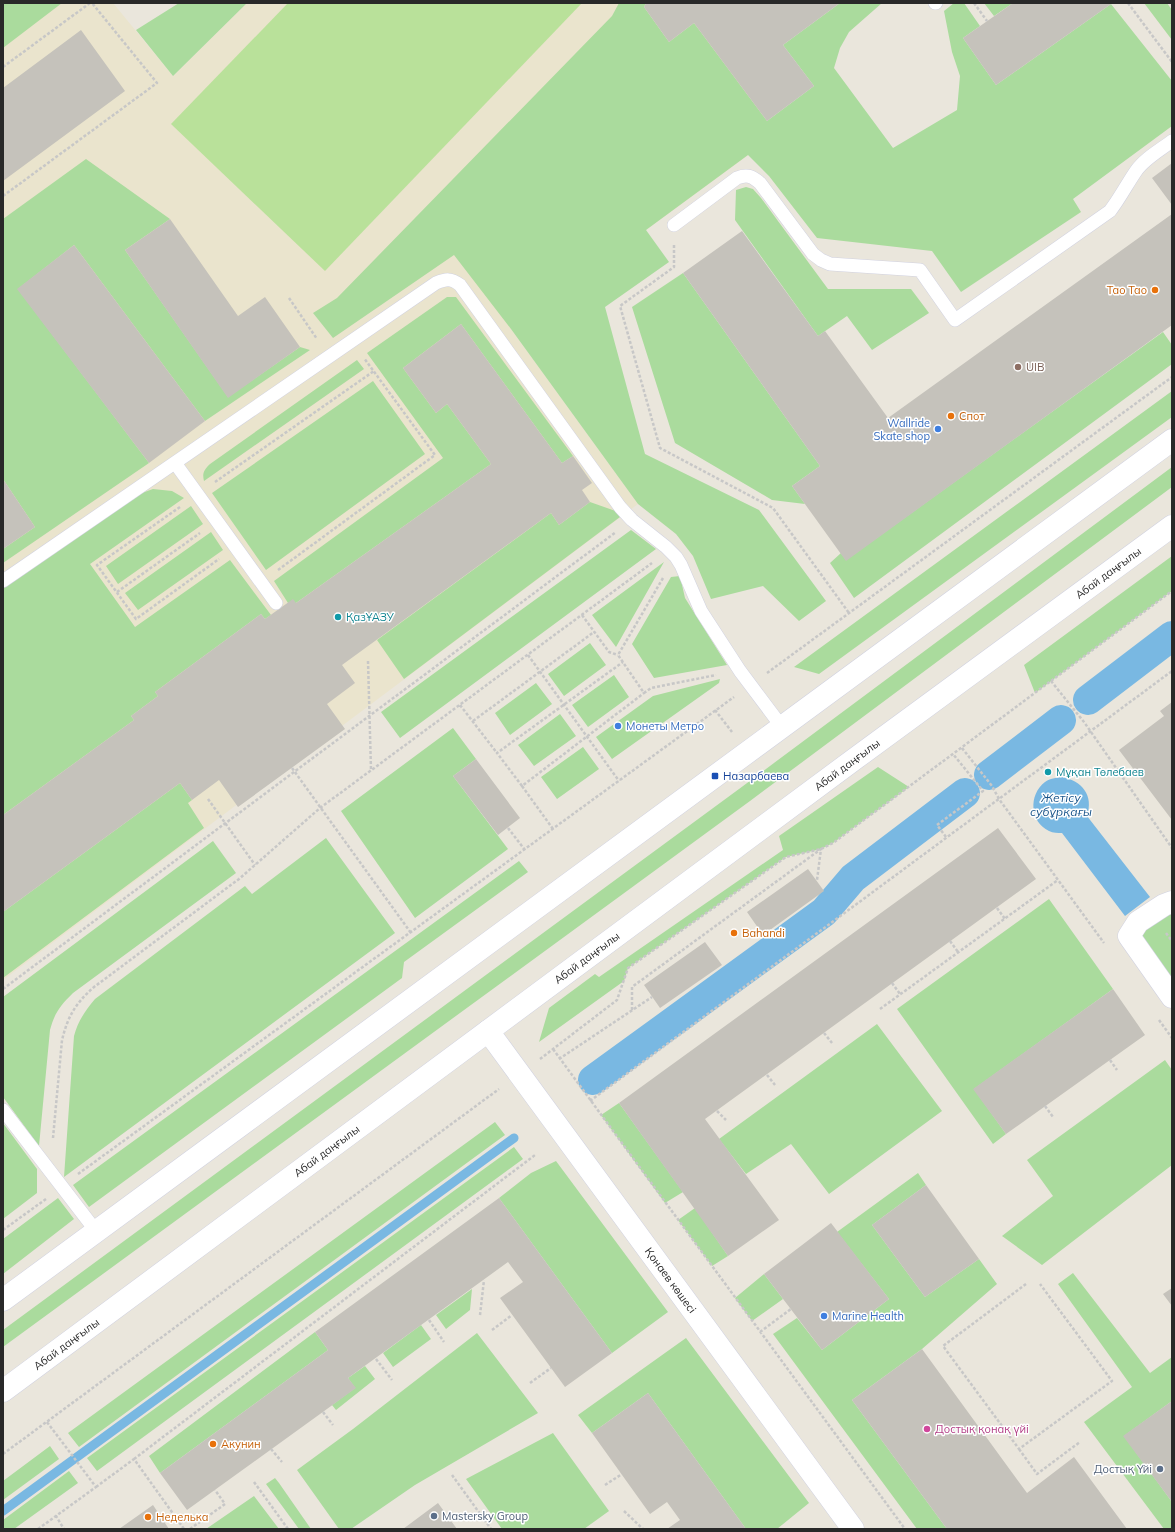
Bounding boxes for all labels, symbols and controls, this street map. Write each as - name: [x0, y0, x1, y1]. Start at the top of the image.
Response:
- place label: Tao Tao: [1107, 283, 1147, 297]
- marker: Tao Tao: [1150, 285, 1160, 295]
- place label: UIB: [1026, 360, 1044, 374]
- marker: UIB: [1013, 362, 1023, 372]
- place label: Спот: [959, 409, 984, 423]
- marker: Спот: [946, 411, 956, 421]
- place label: Wallride Skate shop: [874, 416, 930, 443]
- marker: Wallride Skate shop: [933, 424, 943, 434]
- street label: Абай даңғылы: [1072, 544, 1144, 602]
- place label: ҚазҰАЗУ: [346, 610, 395, 624]
- marker: ҚазҰАЗУ: [333, 612, 343, 622]
- place label: Монеты Метро: [626, 719, 704, 733]
- marker: Монеты Метро: [613, 721, 623, 731]
- street label: Абай даңғылы: [811, 736, 883, 794]
- place label: Мұқан Төлебаев: [1056, 765, 1144, 779]
- marker: Мұқан Төлебаев: [1043, 767, 1053, 777]
- place label: Назарбаева: [723, 769, 789, 783]
- marker: Назарбаева: [710, 771, 720, 781]
- water label: Жетісу субұрқағы: [1030, 790, 1092, 819]
- place label: Bahandi: [742, 926, 785, 940]
- marker: Bahandi: [729, 928, 739, 938]
- street label: Абай даңғылы: [551, 929, 622, 987]
- street label: Абай даңғылы: [291, 1122, 362, 1180]
- street label: Қонаев көшесі: [642, 1245, 699, 1316]
- place label: Marine Health: [832, 1309, 904, 1323]
- marker: Marine Health: [819, 1311, 829, 1321]
- street label: Абай даңғылы: [31, 1315, 102, 1373]
- place label: Достық қонақ үйі: [935, 1422, 1029, 1436]
- marker: Достық қонақ үйі: [922, 1424, 932, 1434]
- place label: Акунин: [221, 1437, 261, 1451]
- marker: Акунин: [208, 1439, 218, 1449]
- place label: Достық Үйі: [1094, 1462, 1152, 1476]
- marker: Достық Үйі: [1155, 1464, 1165, 1474]
- place label: Mastersky Group: [442, 1509, 528, 1523]
- place label: Неделька: [156, 1510, 208, 1524]
- marker: Mastersky Group: [429, 1511, 439, 1521]
- marker: Неделька: [143, 1512, 153, 1522]

